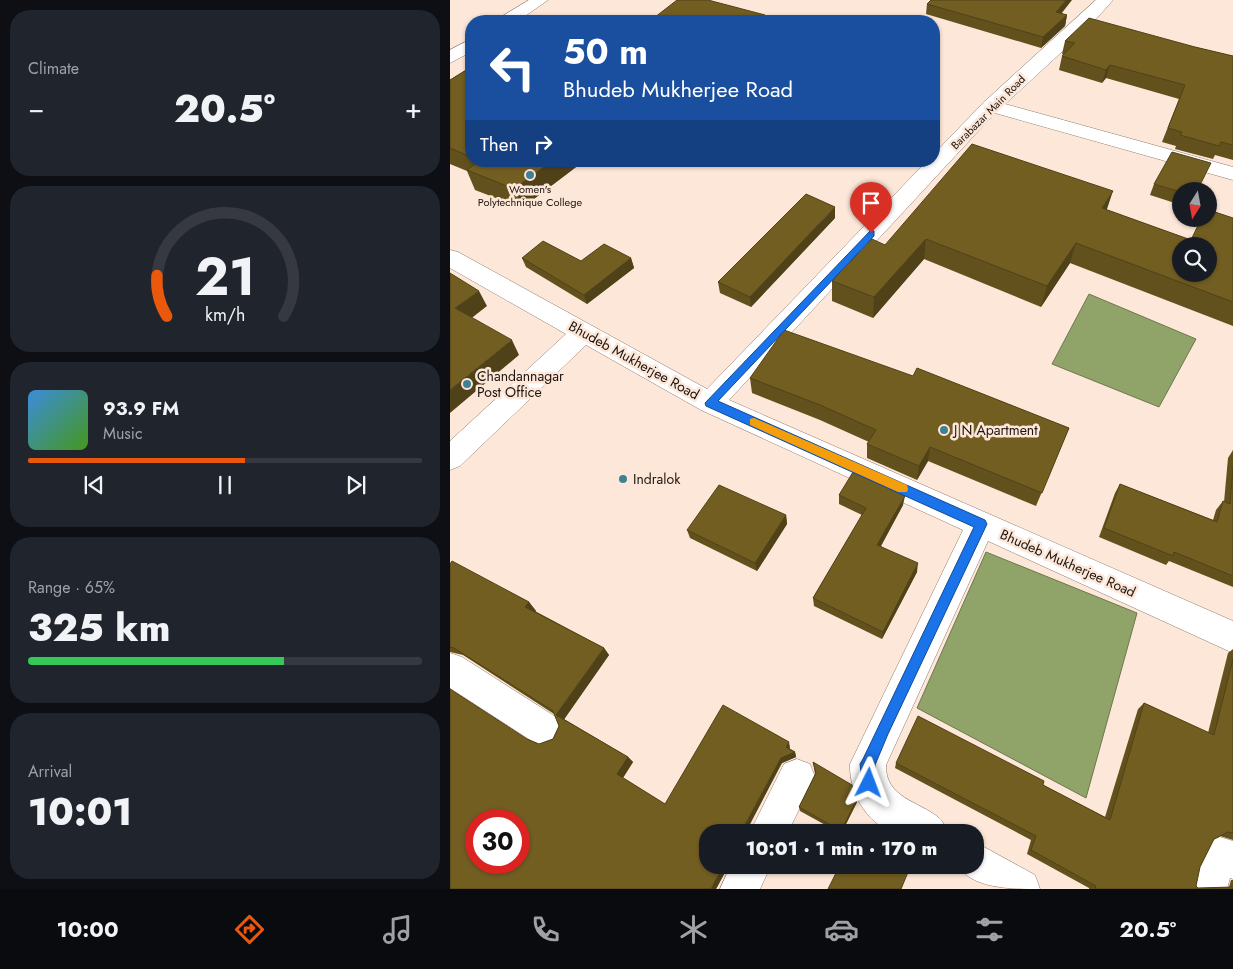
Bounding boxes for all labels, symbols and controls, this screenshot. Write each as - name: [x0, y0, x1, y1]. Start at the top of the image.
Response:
- text: 50 m: [563, 27, 648, 77]
- icon: left: [480, 35, 545, 100]
- text: Climate: [28, 57, 79, 80]
- street label: Barabazar Main Road: [947, 71, 1029, 153]
- text: Bhudeb Mukherjee Road: [563, 73, 793, 105]
- text: 20.5°: [174, 81, 275, 136]
- text: −: [28, 88, 45, 129]
- text: +: [405, 88, 422, 129]
- icon: right: [529, 130, 557, 158]
- text: Then: [480, 131, 519, 158]
- marker: Women's Polytechnique College: [524, 169, 536, 181]
- place label: Women's Polytechnique College: [478, 181, 582, 210]
- pin: [850, 182, 892, 233]
- north arrow: [1172, 182, 1218, 228]
- map controls: [1172, 182, 1217, 282]
- icon: arrive: [857, 189, 885, 217]
- button: search: [1172, 237, 1217, 282]
- text: 21: [195, 239, 255, 315]
- text: km/h: [205, 302, 245, 328]
- street label: Bhudeb Mukherjee Road: [565, 316, 703, 404]
- place label: Chandannagar Post Office: [477, 366, 564, 402]
- marker: Chandannagar Post Office: [461, 378, 473, 390]
- text: 93.9 FM: [103, 395, 179, 422]
- place label: J N Apartment: [952, 420, 1038, 440]
- text: Music: [103, 422, 143, 445]
- marker: J N Apartment: [938, 424, 950, 436]
- place label: Indralok: [633, 469, 681, 489]
- icon: previous: [80, 471, 108, 499]
- icon: pause: [211, 471, 239, 499]
- icon: next: [342, 471, 370, 499]
- marker: Indralok: [617, 473, 629, 485]
- street label: Bhudeb Mukherjee Road: [997, 524, 1139, 602]
- text: Range · 65%: [28, 576, 115, 599]
- text: 325 km: [28, 600, 170, 655]
- position arrow: [842, 756, 894, 808]
- text: Arrival: [28, 760, 72, 783]
- text: 10:01: [28, 784, 132, 839]
- speed limit sign: 30: [465, 809, 530, 874]
- text: 10:01 · 1 min · 170 m: [746, 835, 937, 862]
- icon: directions: [232, 912, 267, 947]
- icon: music: [380, 912, 415, 947]
- icon: phone: [528, 912, 563, 947]
- icon: climate: [676, 912, 711, 947]
- icon: car: [824, 912, 859, 947]
- icon: filters: [972, 912, 1007, 947]
- text: 10:00: [57, 913, 118, 945]
- text: 20.5°: [1120, 913, 1176, 945]

